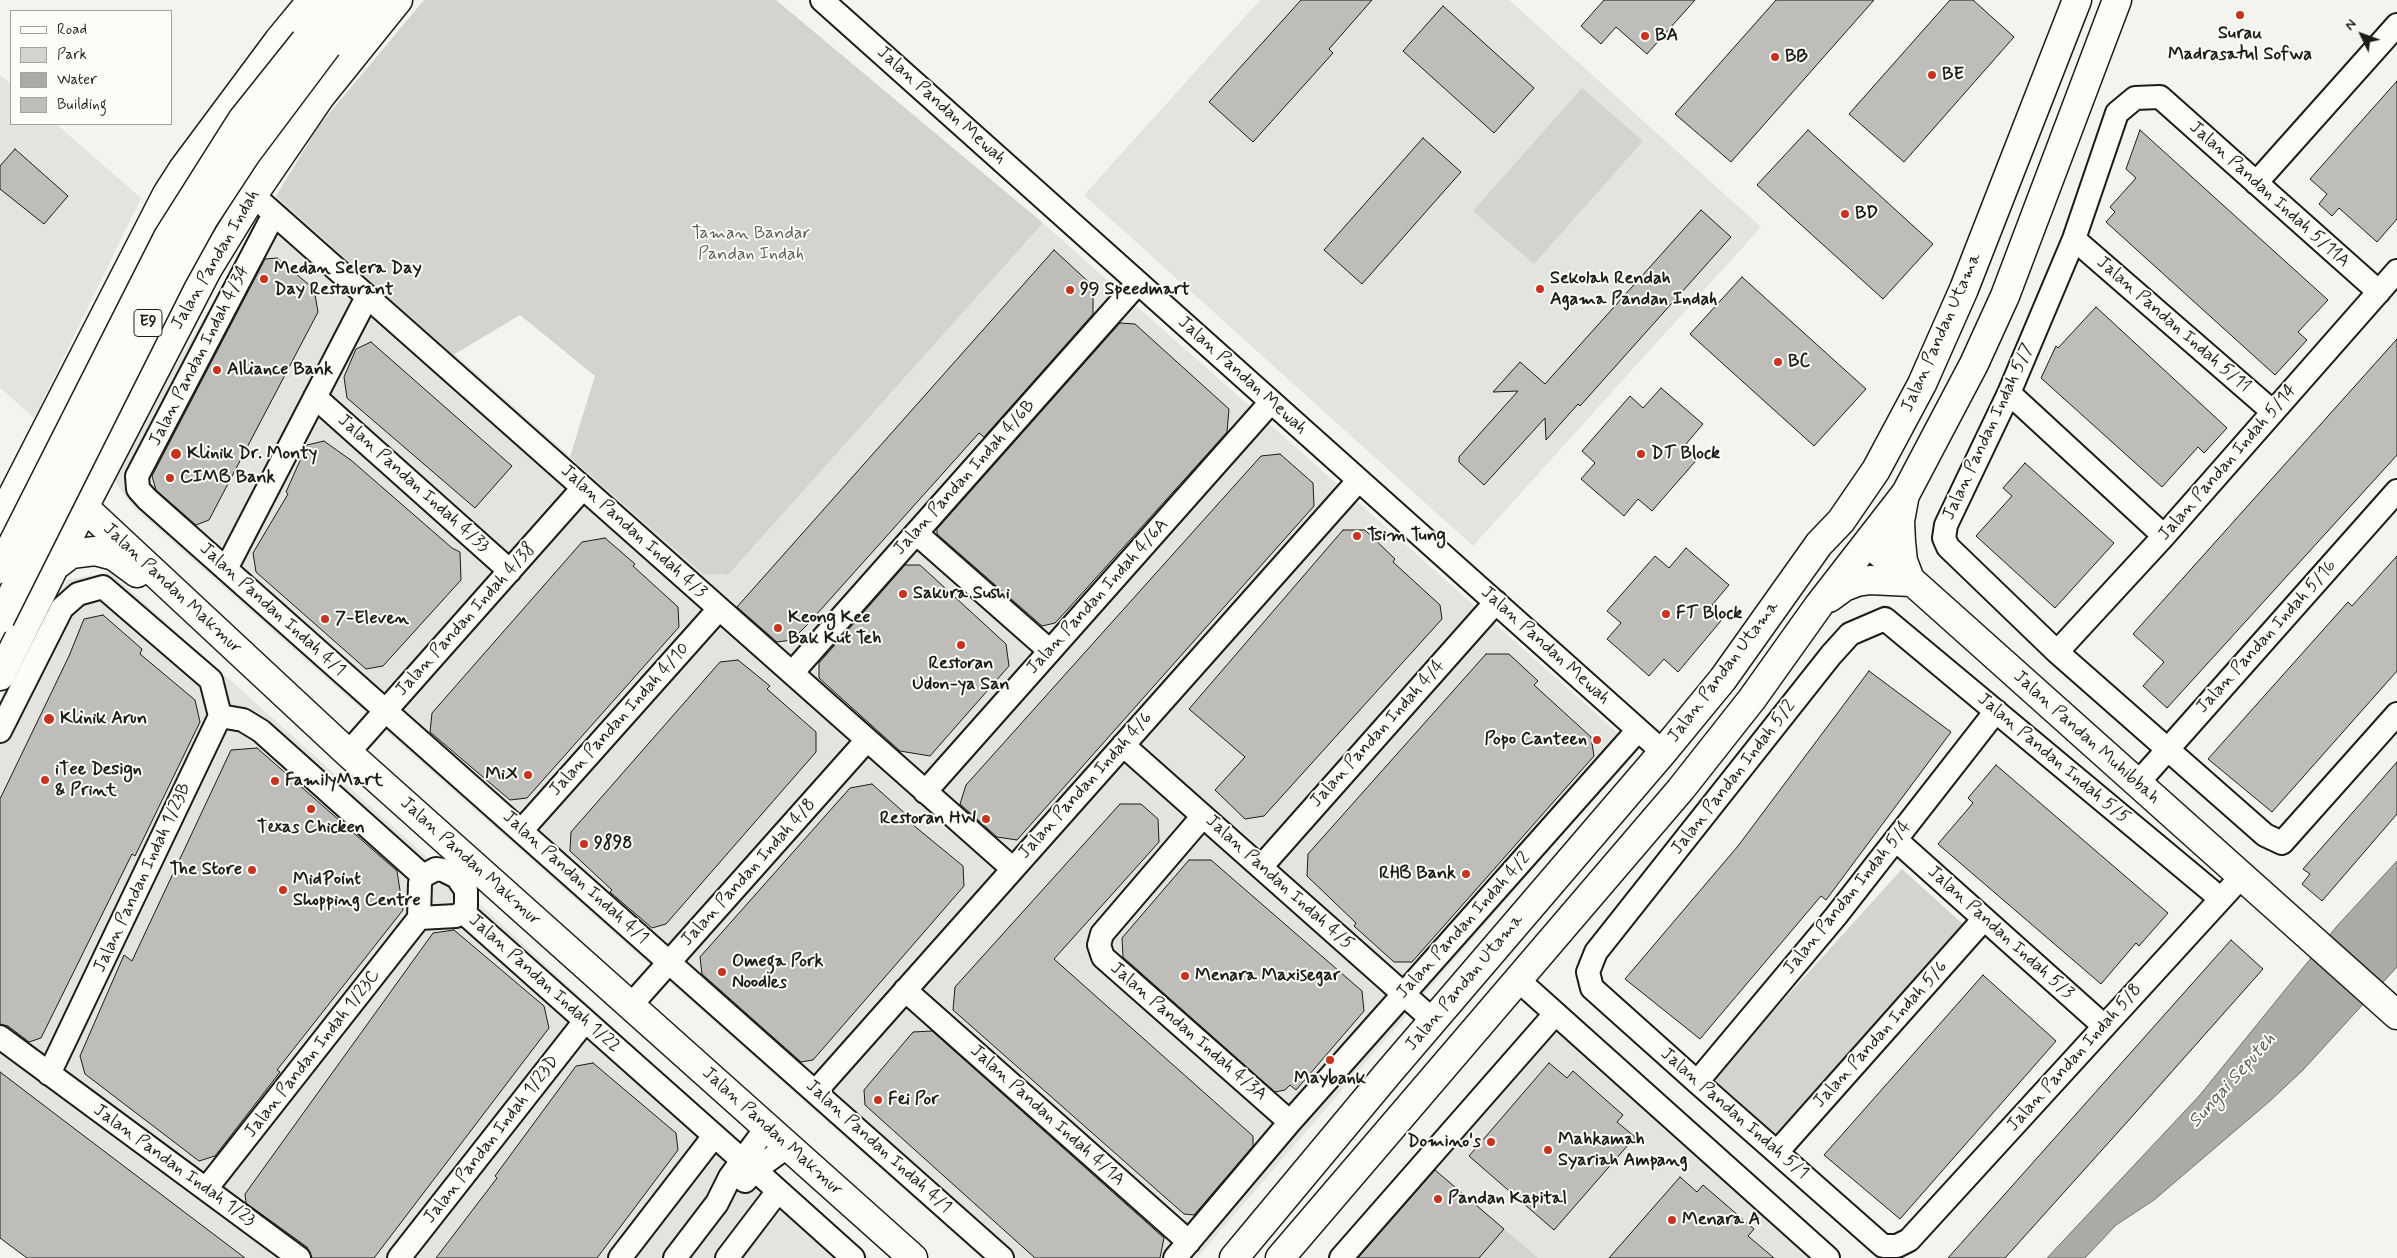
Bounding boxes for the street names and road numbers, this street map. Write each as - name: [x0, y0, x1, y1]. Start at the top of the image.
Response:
- street label: Jalan Pandan Mewah: [872, 42, 1010, 170]
- street label: Jalan Pandan Indah 5/11A: [2184, 117, 2354, 273]
- street label: Jalan Pandan Indah: [167, 186, 265, 334]
- street label: Jalan Pandan Utama: [1897, 250, 1987, 416]
- street label: Jalan Pandan Indah 5/11: [2092, 252, 2254, 398]
- street label: Jalan Pandan Indah 4/34: [145, 262, 255, 450]
- road number: E9: [134, 309, 162, 336]
- street label: Jalan Pandan Mewah: [1173, 312, 1311, 440]
- street label: Jalan Pandan Indah 5/7: [1939, 340, 2039, 524]
- street label: Jalan Pandan Indah 5/14: [2154, 380, 2302, 546]
- street label: Jalan Pandan Indah 4/6B: [890, 396, 1040, 560]
- street label: Jalan Pandan Indah 4/33: [333, 410, 493, 558]
- street label: Jalan Pandan Indah 4/3: [555, 461, 711, 603]
- street label: Jalan Pandan Indah 4/6A: [1022, 515, 1174, 679]
- street label: Jalan Pandan Makmur: [98, 519, 246, 659]
- street label: Jalan Pandan Indah 4/1: [195, 539, 349, 681]
- street label: Jalan Pandan Indah 4/38: [391, 539, 541, 701]
- street label: Jalan Pandan Indah 5/16: [2192, 556, 2342, 718]
- street label: Jalan Pandan Mewah: [1476, 582, 1614, 710]
- street label: Jalan Pandan Utama: [1664, 597, 1784, 747]
- street label: Jalan Pandan Indah 4/10: [545, 639, 695, 801]
- street label: Jalan Pandan Indah 4/4: [1306, 656, 1450, 812]
- street label: Jalan Pandan Muhibbah: [2008, 666, 2164, 810]
- street label: Jalan Pandan Indah 5/5: [1972, 689, 2134, 829]
- street label: Jalan Pandan Indah 5/2: [1667, 696, 1801, 860]
- street label: Jalan Pandan Indah 4/6: [1014, 708, 1158, 864]
- street label: Jalan Pandan Indah 1/23B: [90, 780, 196, 976]
- street label: Jalan Pandan Makmur: [395, 793, 545, 931]
- street label: Jalan Pandan Indah 4/8: [677, 795, 821, 951]
- street label: Jalan Pandan Indah 4/1: [498, 807, 652, 949]
- street label: Jalan Pandan Indah 4/5: [1200, 811, 1358, 955]
- street label: Jalan Pandan Indah 5/4: [1779, 817, 1917, 979]
- street label: Jalan Pandan Indah 4/2: [1392, 848, 1536, 1004]
- street label: Jalan Pandan Indah 5/3: [1922, 862, 2078, 1004]
- street label: Jalan Pandan Indah 1/22: [464, 910, 624, 1058]
- street label: Jalan Pandan Utama: [1401, 910, 1529, 1056]
- street label: Jalan Pandan Indah 5/6: [1809, 957, 1953, 1113]
- street label: Jalan Pandan Indah 4/3A: [1105, 958, 1271, 1106]
- street label: Jalan Pandan Indah 1/23C: [241, 965, 385, 1143]
- street label: Jalan Pandan Indah 5/8: [2003, 980, 2147, 1136]
- street label: Jalan Pandan Indah 4/1A: [965, 1041, 1129, 1191]
- street label: Jalan Pandan Indah 5/1: [1655, 1044, 1813, 1184]
- street label: Jalan Pandan Indah 1/23D: [420, 1052, 564, 1228]
- street label: Jalan Pandan Makmur: [697, 1063, 847, 1201]
- street label: Jalan Pandan Indah 4/1: [801, 1076, 955, 1218]
- street label: Jalan Pandan Indah 1/23: [89, 1100, 259, 1232]

